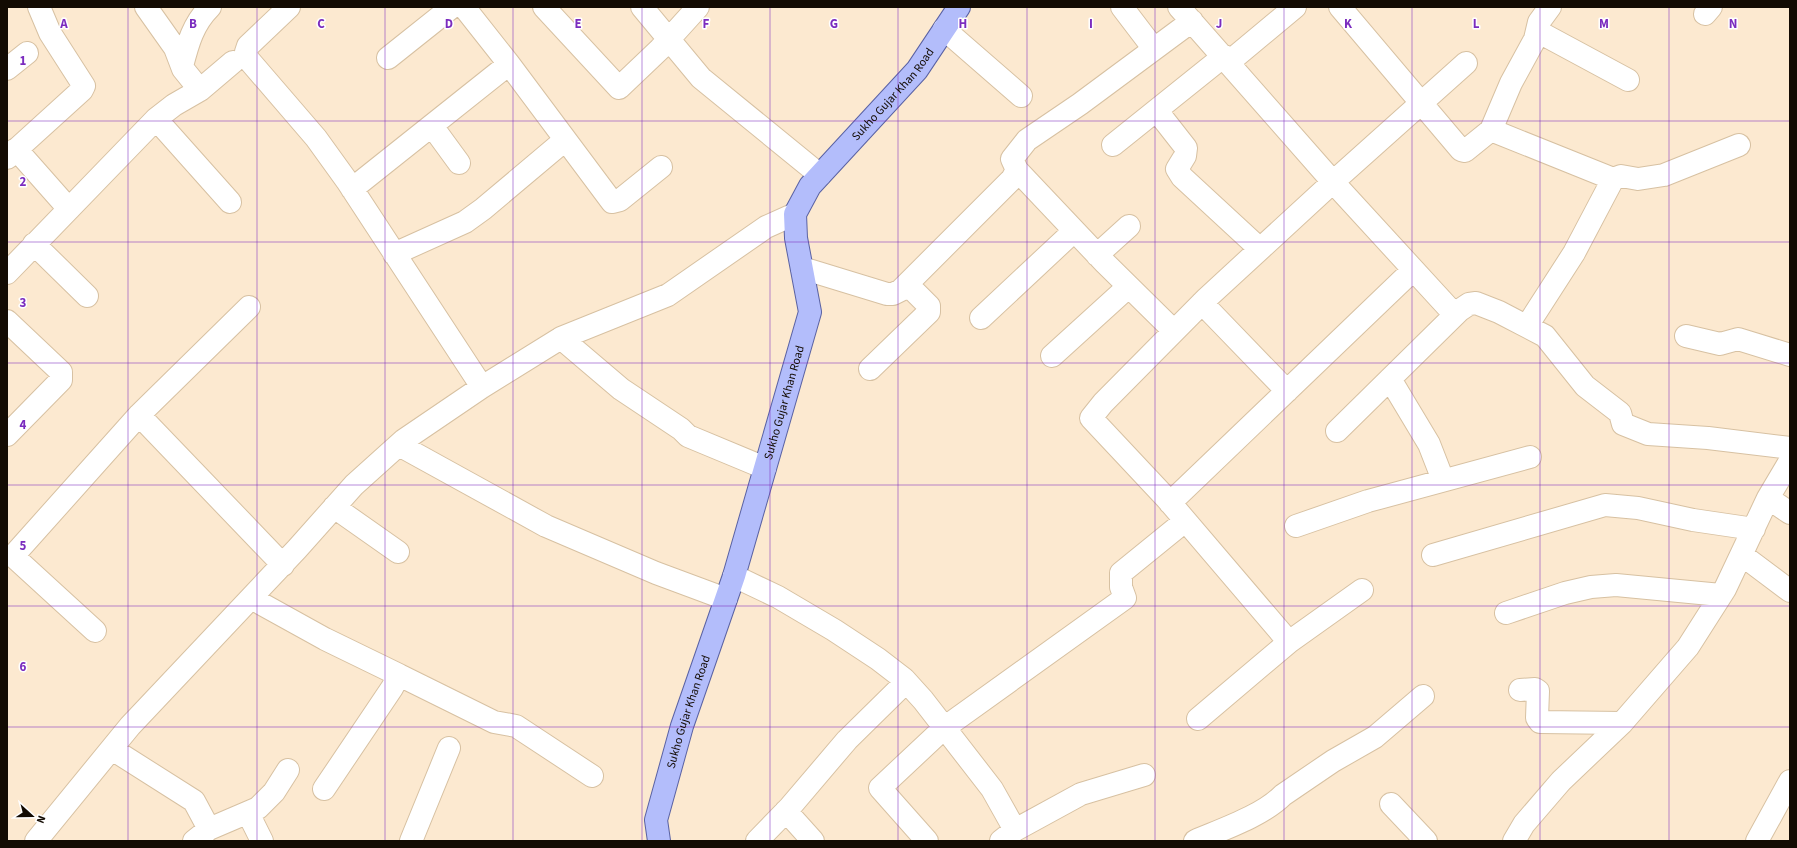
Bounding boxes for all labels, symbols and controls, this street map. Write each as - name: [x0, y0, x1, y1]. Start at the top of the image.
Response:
- text: A: [59, 15, 68, 33]
- text: B: [189, 15, 197, 33]
- text: C: [317, 15, 325, 33]
- text: D: [445, 15, 453, 33]
- text: E: [574, 15, 582, 33]
- text: F: [703, 15, 710, 33]
- text: G: [830, 15, 838, 33]
- text: H: [959, 15, 967, 33]
- text: I: [1089, 15, 1093, 33]
- text: J: [1216, 15, 1222, 33]
- text: K: [1344, 15, 1353, 33]
- text: L: [1473, 15, 1480, 33]
- text: M: [1599, 15, 1609, 33]
- text: N: [1729, 15, 1737, 33]
- street label: Sukho Gujar Khan Road: [848, 45, 938, 145]
- text: 1: [20, 52, 27, 70]
- text: 2: [20, 173, 27, 191]
- text: 3: [20, 294, 27, 312]
- street label: Sukho Gujar Khan Road: [760, 344, 809, 462]
- text: 4: [20, 416, 27, 434]
- text: 5: [20, 537, 27, 555]
- street label: Sukho Gujar Khan Road: [663, 653, 715, 771]
- text: 6: [20, 658, 27, 676]
- north arrow: [12, 796, 52, 836]
- text: N: [33, 813, 49, 826]

